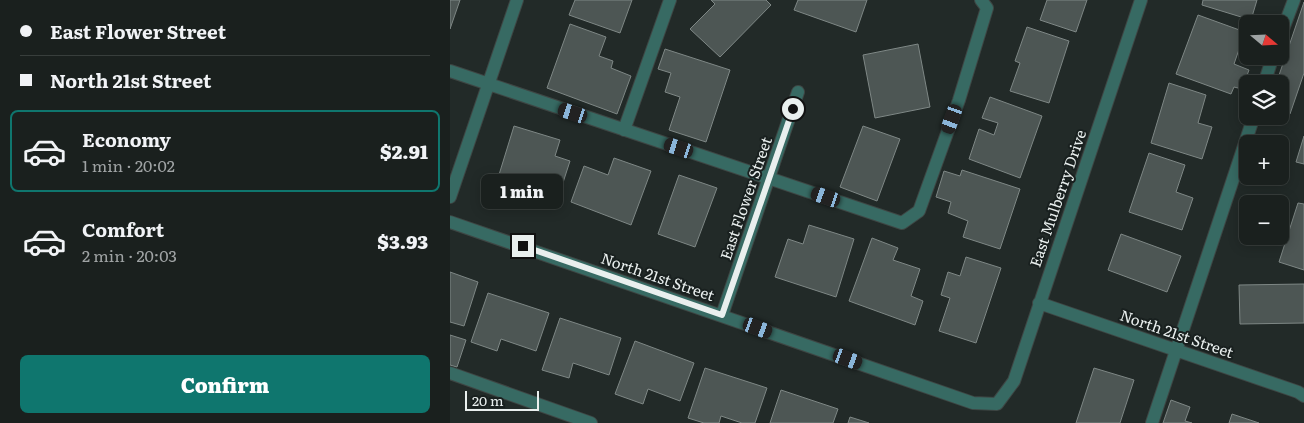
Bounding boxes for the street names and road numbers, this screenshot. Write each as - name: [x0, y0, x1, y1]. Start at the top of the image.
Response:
- street label: East Mulberry Drive: [1023, 126, 1091, 270]
- street label: East Flower Street: [713, 133, 777, 263]
- street label: North 21st Street: [598, 246, 718, 306]
- street label: North 21st Street: [1117, 303, 1237, 363]

